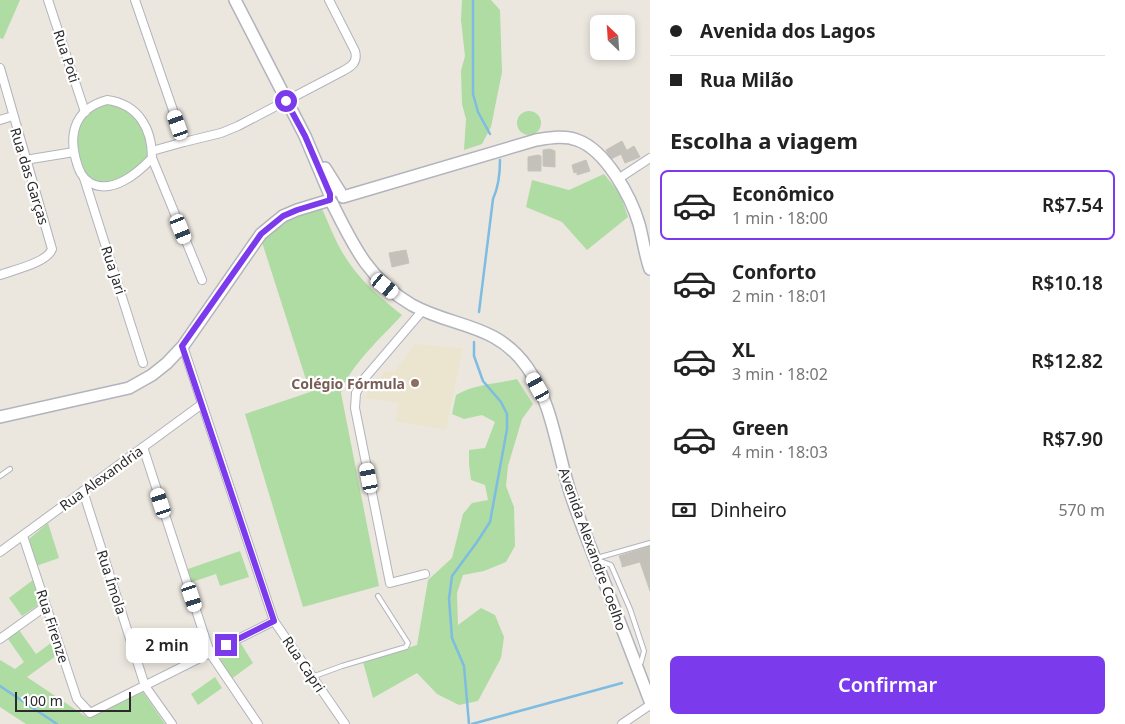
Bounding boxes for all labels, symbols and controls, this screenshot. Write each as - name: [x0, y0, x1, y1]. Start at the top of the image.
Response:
- north arrow: [590, 15, 635, 60]
- map controls: [590, 15, 635, 60]
- text: Avenida dos Lagos: [700, 18, 876, 44]
- street label: Rua Poti: [50, 27, 84, 85]
- text: Rua Milão: [700, 67, 794, 93]
- route start: [275, 90, 297, 112]
- car: [166, 108, 189, 142]
- street label: Rua das Garças: [6, 125, 54, 227]
- text: Escolha a viagem: [670, 125, 858, 155]
- text: Econômico: [732, 181, 834, 207]
- icon: car: [672, 183, 717, 228]
- text: R$7.54: [1042, 192, 1103, 218]
- text: 1 min · 18:00: [732, 207, 828, 229]
- car: [168, 212, 193, 246]
- street label: Rua Jari: [97, 243, 131, 297]
- text: Conforto: [732, 259, 816, 285]
- icon: car: [672, 261, 717, 306]
- text: R$10.18: [1031, 270, 1103, 296]
- car: [368, 271, 401, 301]
- text: 2 min · 18:01: [732, 285, 828, 307]
- text: XL: [732, 337, 755, 363]
- icon: car: [672, 339, 717, 384]
- text: R$12.82: [1031, 348, 1103, 374]
- text: 3 min · 18:02: [732, 363, 828, 385]
- car: [524, 370, 551, 404]
- place label: Colégio Fórmula: [291, 374, 405, 393]
- marker: Colégio Fórmula: [409, 377, 421, 389]
- text: Green: [732, 415, 789, 441]
- icon: car: [672, 417, 717, 462]
- text: R$7.90: [1042, 426, 1103, 452]
- street label: Rua Alexandria: [55, 441, 147, 515]
- text: 4 min · 18:03: [732, 441, 828, 463]
- car: [358, 462, 379, 494]
- street label: Avenida Alexandre Coelho: [555, 465, 631, 633]
- car: [149, 486, 172, 520]
- icon: cash: [670, 496, 698, 524]
- text: Dinheiro: [710, 497, 787, 523]
- text: 570 m: [1058, 499, 1105, 521]
- street label: Rua Ímola: [93, 547, 131, 617]
- car: [180, 580, 203, 614]
- street label: Rua Firenze: [32, 587, 74, 665]
- callout: 2 min: [126, 628, 208, 662]
- street label: Rua Capri: [278, 632, 330, 696]
- text: 2 min: [145, 634, 189, 656]
- route end: [215, 634, 237, 656]
- button: Confirmar: [670, 656, 1105, 714]
- scale bar: [15, 689, 131, 712]
- text: 100 m: [22, 691, 63, 710]

